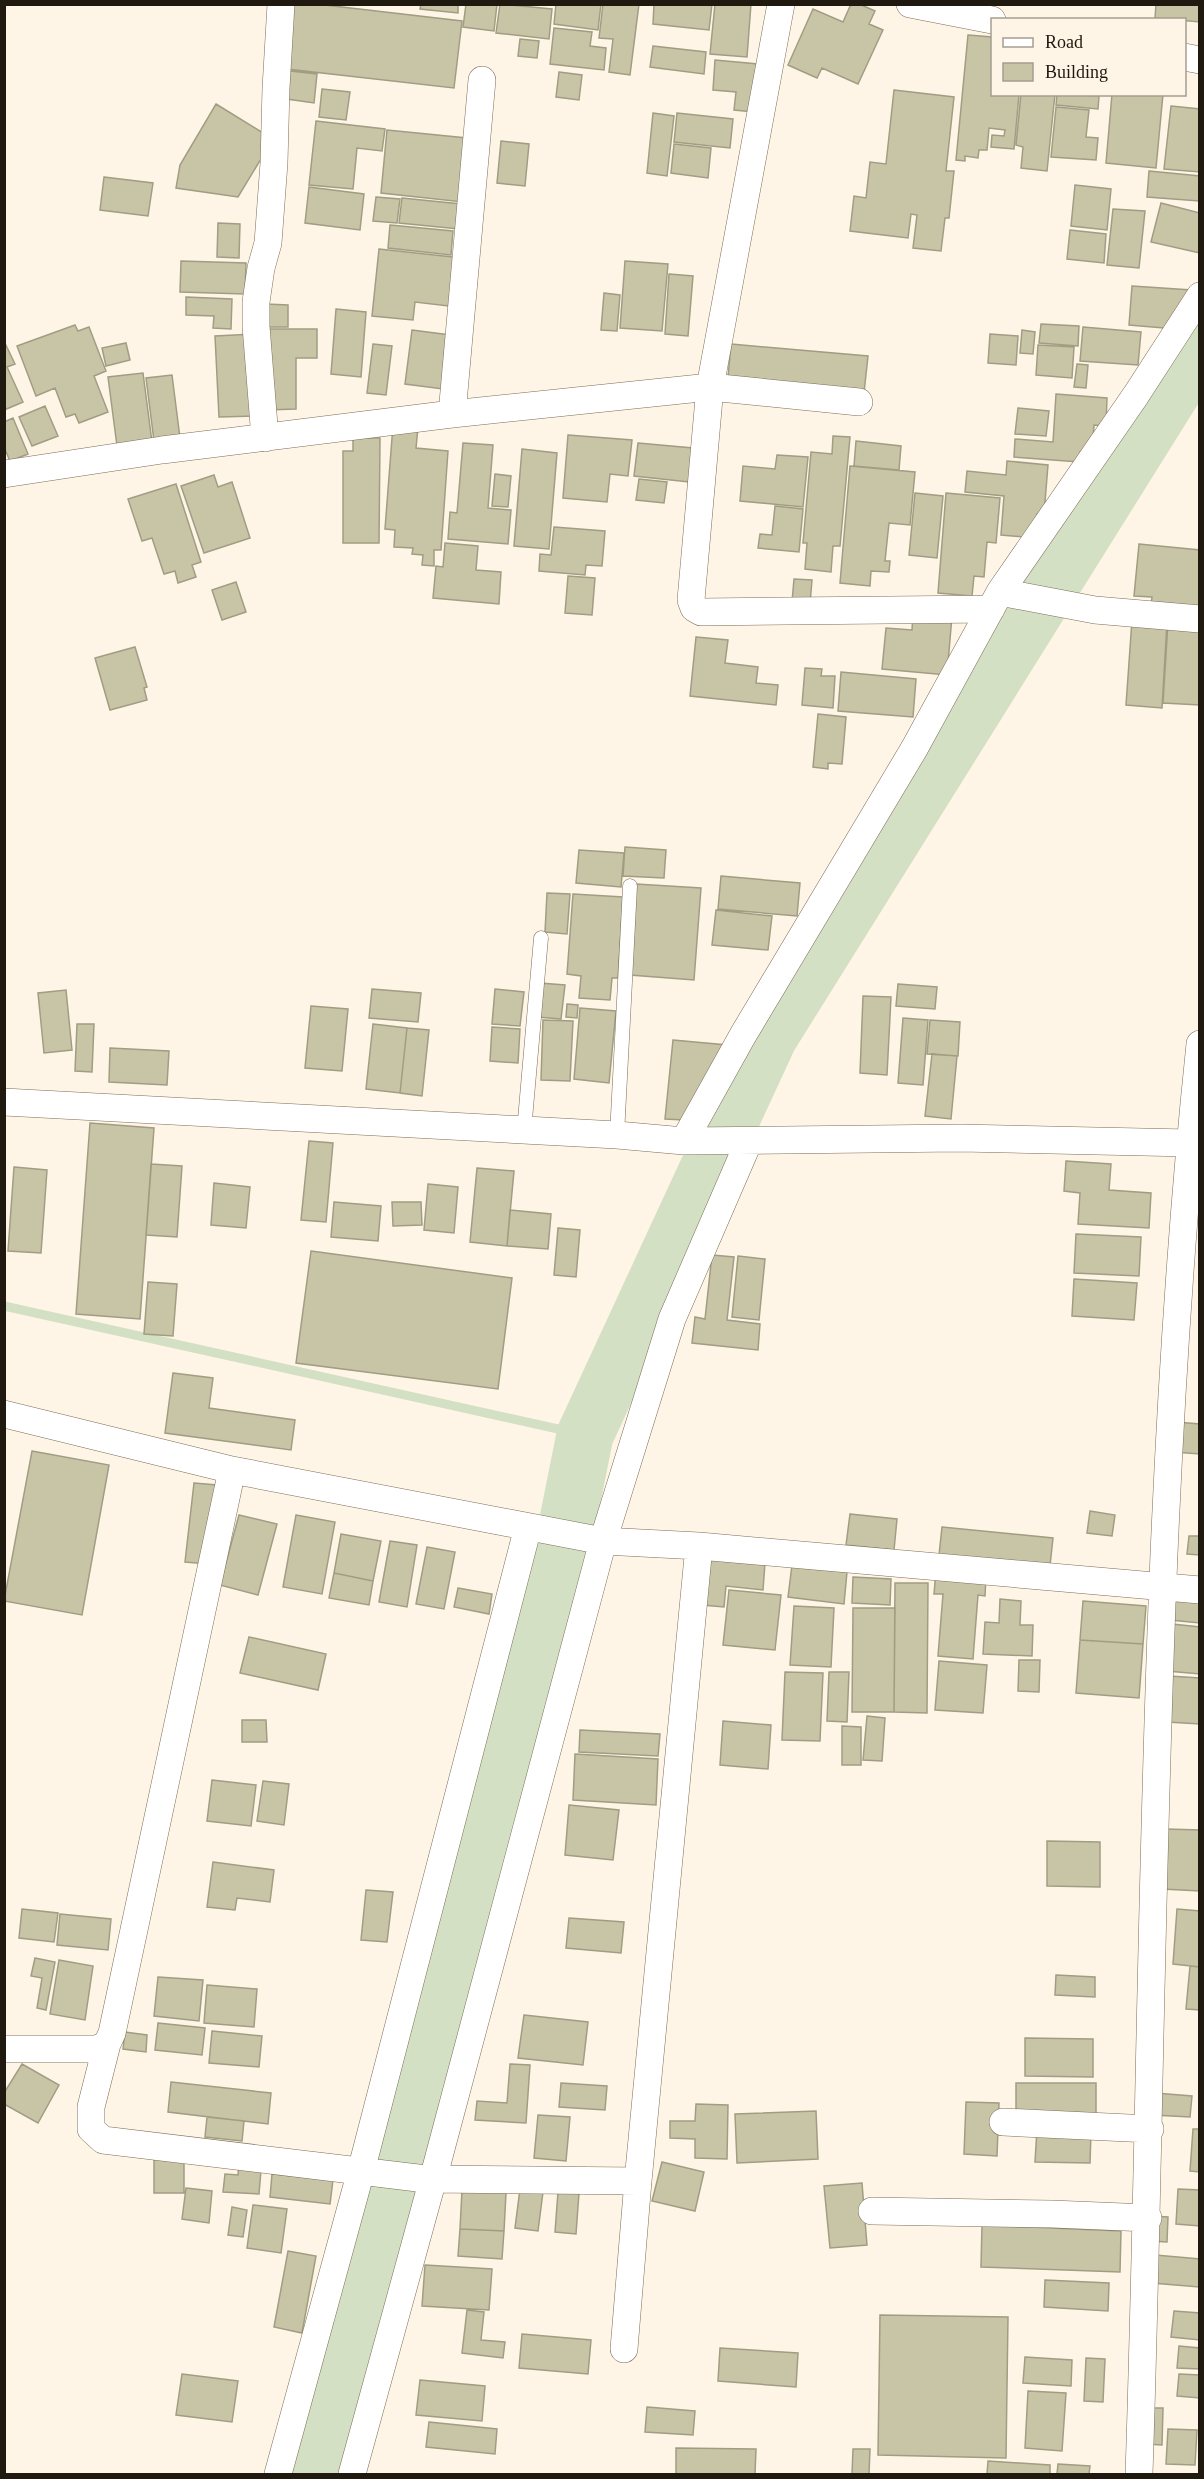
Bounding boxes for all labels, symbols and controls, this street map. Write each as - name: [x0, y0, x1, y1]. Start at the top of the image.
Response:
- legend: [991, 18, 1186, 96]
- text: Road: [1045, 32, 1083, 52]
- text: Building: [1045, 62, 1108, 82]

